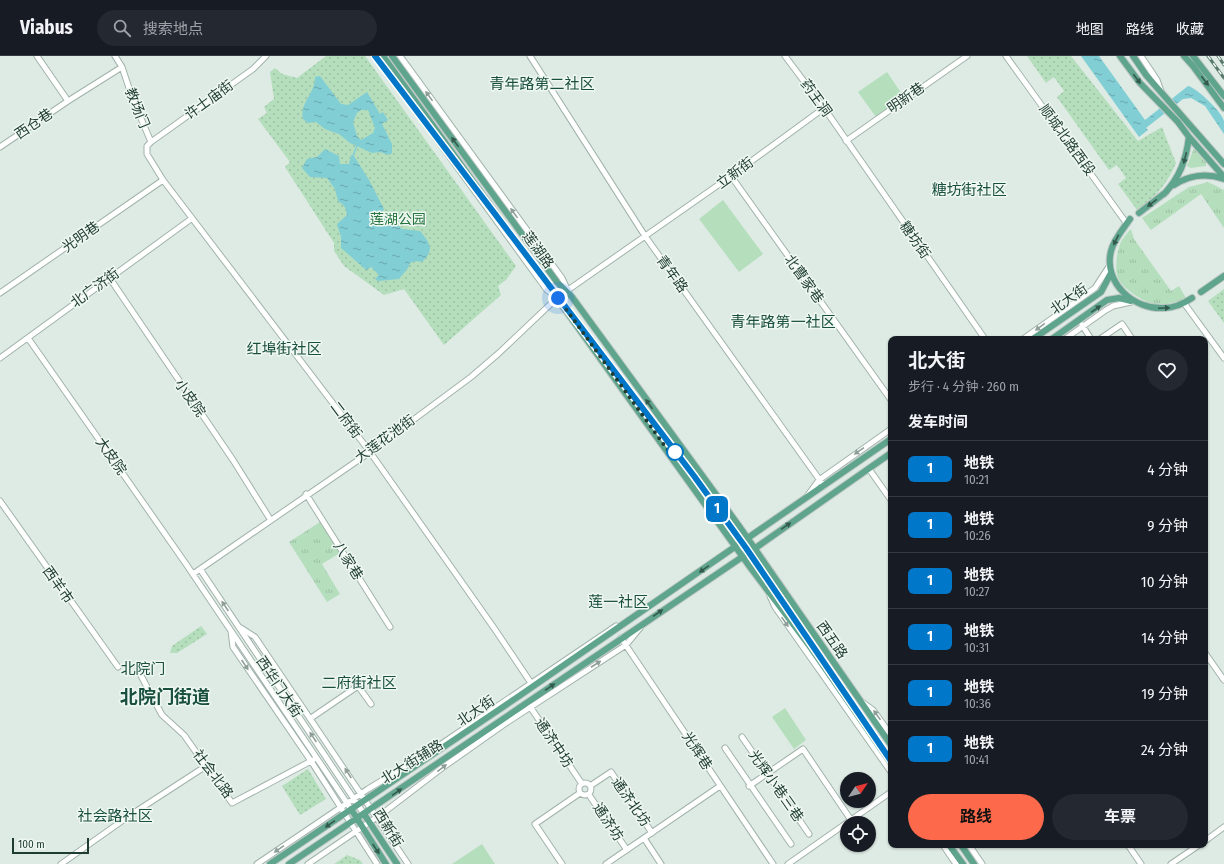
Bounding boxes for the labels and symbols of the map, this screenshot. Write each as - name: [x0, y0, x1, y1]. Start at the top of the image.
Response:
- one-way arrow: [1133, 73, 1141, 84]
- district label: 青年路第二社区: [489, 75, 595, 93]
- street label: 药王洞: [797, 76, 835, 120]
- one-way arrow: [1201, 76, 1209, 86]
- street label: 许士庙街: [181, 77, 237, 123]
- street label: 明新巷: [884, 79, 928, 117]
- street label: 教场门: [121, 85, 153, 131]
- one-way arrow: [425, 91, 433, 102]
- street label: 顺城北路西段: [1035, 101, 1099, 179]
- street label: 西仓巷: [12, 105, 56, 143]
- one-way arrow: [451, 137, 459, 148]
- one-way arrow: [1182, 151, 1188, 164]
- street label: 立新街: [713, 154, 757, 192]
- district label: 糖坊街社区: [931, 181, 1007, 199]
- one-way arrow: [1146, 199, 1157, 207]
- one-way arrow: [510, 207, 518, 218]
- park label: 莲湖公园: [370, 211, 426, 228]
- street label: 光明巷: [59, 218, 103, 256]
- street label: 糖坊街: [896, 218, 934, 262]
- street label: 莲湖路: [519, 228, 557, 272]
- one-way arrow: [1113, 235, 1119, 246]
- street label: 北曹家巷: [781, 251, 827, 307]
- street label: 青年路: [653, 252, 691, 296]
- street label: 北广济街: [67, 265, 123, 311]
- street label: 北大街: [1047, 280, 1091, 318]
- your location: [548, 288, 568, 308]
- one-way arrow: [1158, 304, 1170, 311]
- one-way arrow: [1090, 305, 1101, 313]
- district label: 青年路第一社区: [730, 313, 836, 331]
- one-way arrow: [1035, 323, 1045, 331]
- district label: 红埠街社区: [246, 340, 322, 358]
- street label: 小皮院: [171, 376, 209, 420]
- street label: 二府街: [327, 398, 365, 442]
- one-way arrow: [645, 398, 653, 409]
- street label: 大莲花池街: [352, 412, 418, 466]
- street label: 大皮院: [92, 434, 130, 478]
- unlabelled marker: [666, 443, 684, 461]
- one-way arrow: [854, 447, 864, 455]
- line badge: 1: [704, 496, 730, 522]
- one-way arrow: [781, 522, 791, 530]
- street label: 八家巷: [330, 539, 366, 583]
- street label: 西羊市: [39, 563, 77, 607]
- one-way arrow: [699, 565, 709, 573]
- district label: 莲一社区: [588, 593, 648, 611]
- one-way arrow: [221, 600, 228, 612]
- one-way arrow: [652, 609, 663, 617]
- one-way arrow: [781, 617, 789, 627]
- street label: 西五路: [813, 618, 851, 662]
- street label: 西华门大街: [252, 653, 306, 721]
- district label: 北院门: [120, 660, 166, 678]
- one-way arrow: [241, 660, 249, 671]
- one-way arrow: [591, 660, 601, 668]
- district label: 二府街社区: [321, 674, 397, 692]
- one-way arrow: [545, 683, 555, 691]
- district label: 北院门街道: [120, 686, 210, 708]
- street label: 北大街: [454, 692, 498, 730]
- one-way arrow: [873, 710, 881, 721]
- street label: 通济中坊: [531, 715, 577, 771]
- street label: 光辉巷: [678, 729, 716, 773]
- one-way arrow: [309, 732, 317, 742]
- street label: 北大街辅路: [378, 736, 446, 788]
- street label: 社会北路: [189, 747, 237, 801]
- street label: 光辉小巷三巷: [745, 747, 807, 825]
- one-way arrow: [436, 764, 447, 773]
- one-way arrow: [344, 768, 352, 778]
- north arrow: [840, 772, 876, 808]
- street label: 通济北坊: [608, 774, 654, 830]
- one-way arrow: [392, 788, 402, 796]
- street label: 通济坊: [589, 800, 627, 844]
- street label: 西新街: [370, 806, 406, 850]
- district label: 社会路社区: [77, 807, 153, 825]
- one-way arrow: [325, 820, 336, 827]
- scale bar: [12, 836, 89, 855]
- one-way arrow: [372, 843, 380, 854]
- one-way arrow: [274, 845, 285, 853]

